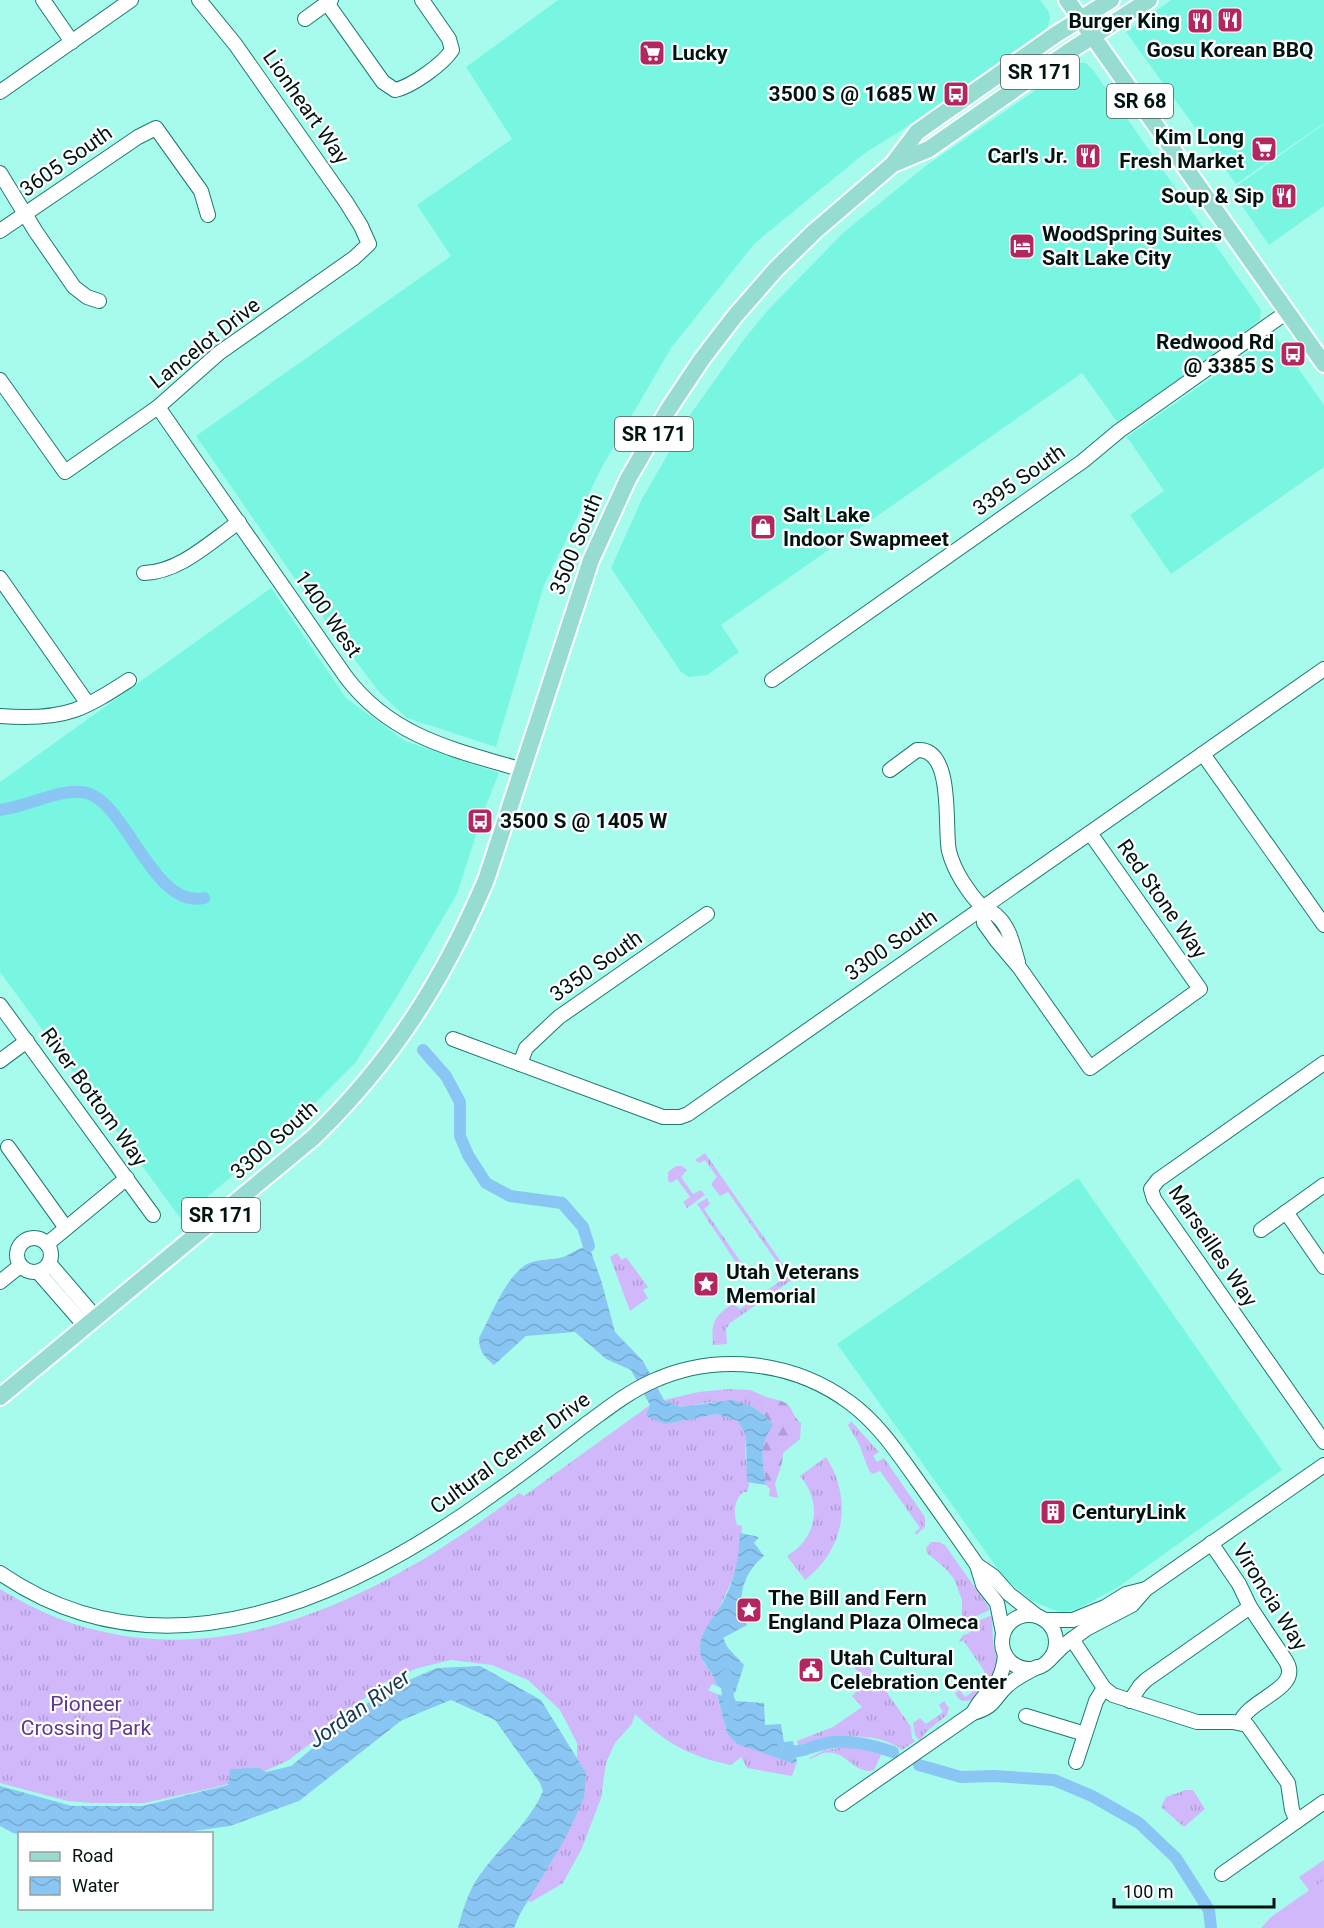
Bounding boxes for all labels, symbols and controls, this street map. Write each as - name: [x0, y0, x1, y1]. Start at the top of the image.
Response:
- restaurant icon: Gosu Korean BBQ: [1215, 5, 1245, 35]
- restaurant icon: Burger King: [1185, 6, 1215, 36]
- place label: Burger King: [1068, 9, 1180, 33]
- supermarket icon: Lucky: [637, 38, 667, 68]
- place label: Gosu Korean BBQ: [1146, 38, 1314, 62]
- place label: Lucky: [672, 41, 728, 65]
- street label: Lionheart Way: [258, 46, 354, 169]
- road number: SR 171: [1001, 55, 1079, 89]
- bus stop icon: 3500 S @ 1685 W: [941, 79, 971, 109]
- place label: 3500 S @ 1685 W: [769, 82, 937, 106]
- road number: SR 68: [1107, 84, 1173, 118]
- street label: 3605 South: [15, 121, 117, 201]
- place label: Kim Long Fresh Market: [1119, 125, 1244, 173]
- supermarket icon: Kim Long Fresh Market: [1249, 134, 1279, 164]
- restaurant icon: Carl's Jr.: [1073, 141, 1103, 171]
- place label: Carl's Jr.: [987, 144, 1068, 168]
- restaurant icon: Soup & Sip: [1269, 181, 1299, 211]
- place label: Soup & Sip: [1161, 184, 1264, 208]
- place label: WoodSpring Suites Salt Lake City: [1042, 222, 1222, 270]
- hotel icon: WoodSpring Suites Salt Lake City: [1007, 231, 1037, 261]
- street label: Lancelot Drive: [145, 293, 265, 393]
- place label: Redwood Rd @ 3385 S: [1156, 330, 1274, 378]
- bus stop icon: Redwood Rd @ 3385 S: [1278, 339, 1308, 369]
- road number: SR 171: [615, 417, 693, 451]
- street label: 3395 South: [968, 440, 1070, 520]
- street label: 3500 South: [545, 490, 607, 598]
- place label: Salt Lake Indoor Swapmeet: [783, 503, 949, 551]
- shop icon: Salt Lake Indoor Swapmeet: [748, 512, 778, 542]
- street label: 1400 West: [290, 566, 366, 662]
- bus stop icon: 3500 S @ 1405 W: [465, 806, 495, 836]
- place label: 3500 S @ 1405 W: [500, 809, 668, 833]
- street label: Red Stone Way: [1112, 835, 1212, 963]
- street label: 3300 South: [840, 905, 942, 985]
- street label: 3350 South: [545, 926, 647, 1006]
- street label: River Bottom Way: [36, 1023, 152, 1171]
- street label: 3300 South: [226, 1096, 322, 1184]
- street label: Marseilles Way: [1164, 1181, 1262, 1311]
- road number: SR 171: [182, 1198, 260, 1232]
- place label: Utah Veterans Memorial: [726, 1260, 860, 1308]
- place icon: Utah Veterans Memorial: [691, 1269, 721, 1299]
- street label: Cultural Center Drive: [426, 1387, 594, 1519]
- building icon: CenturyLink: [1038, 1497, 1068, 1527]
- place label: CenturyLink: [1072, 1500, 1187, 1524]
- street label: Vironcia Way: [1228, 1539, 1312, 1655]
- place label: The Bill and Fern England Plaza Olmeca: [768, 1586, 978, 1634]
- place icon: The Bill and Fern England Plaza Olmeca: [734, 1595, 764, 1625]
- place label: Utah Cultural Celebration Center: [830, 1646, 1007, 1694]
- public building icon: Utah Cultural Celebration Center: [796, 1655, 826, 1685]
- water label: Jordan River: [303, 1664, 416, 1753]
- park label: Pioneer Crossing Park: [21, 1692, 151, 1740]
- legend: [18, 1832, 213, 1910]
- text: Road: [72, 1845, 113, 1866]
- scale bar: [1114, 1871, 1274, 1909]
- text: Water: [72, 1875, 119, 1896]
- text: 100 m: [1123, 1881, 1174, 1902]

